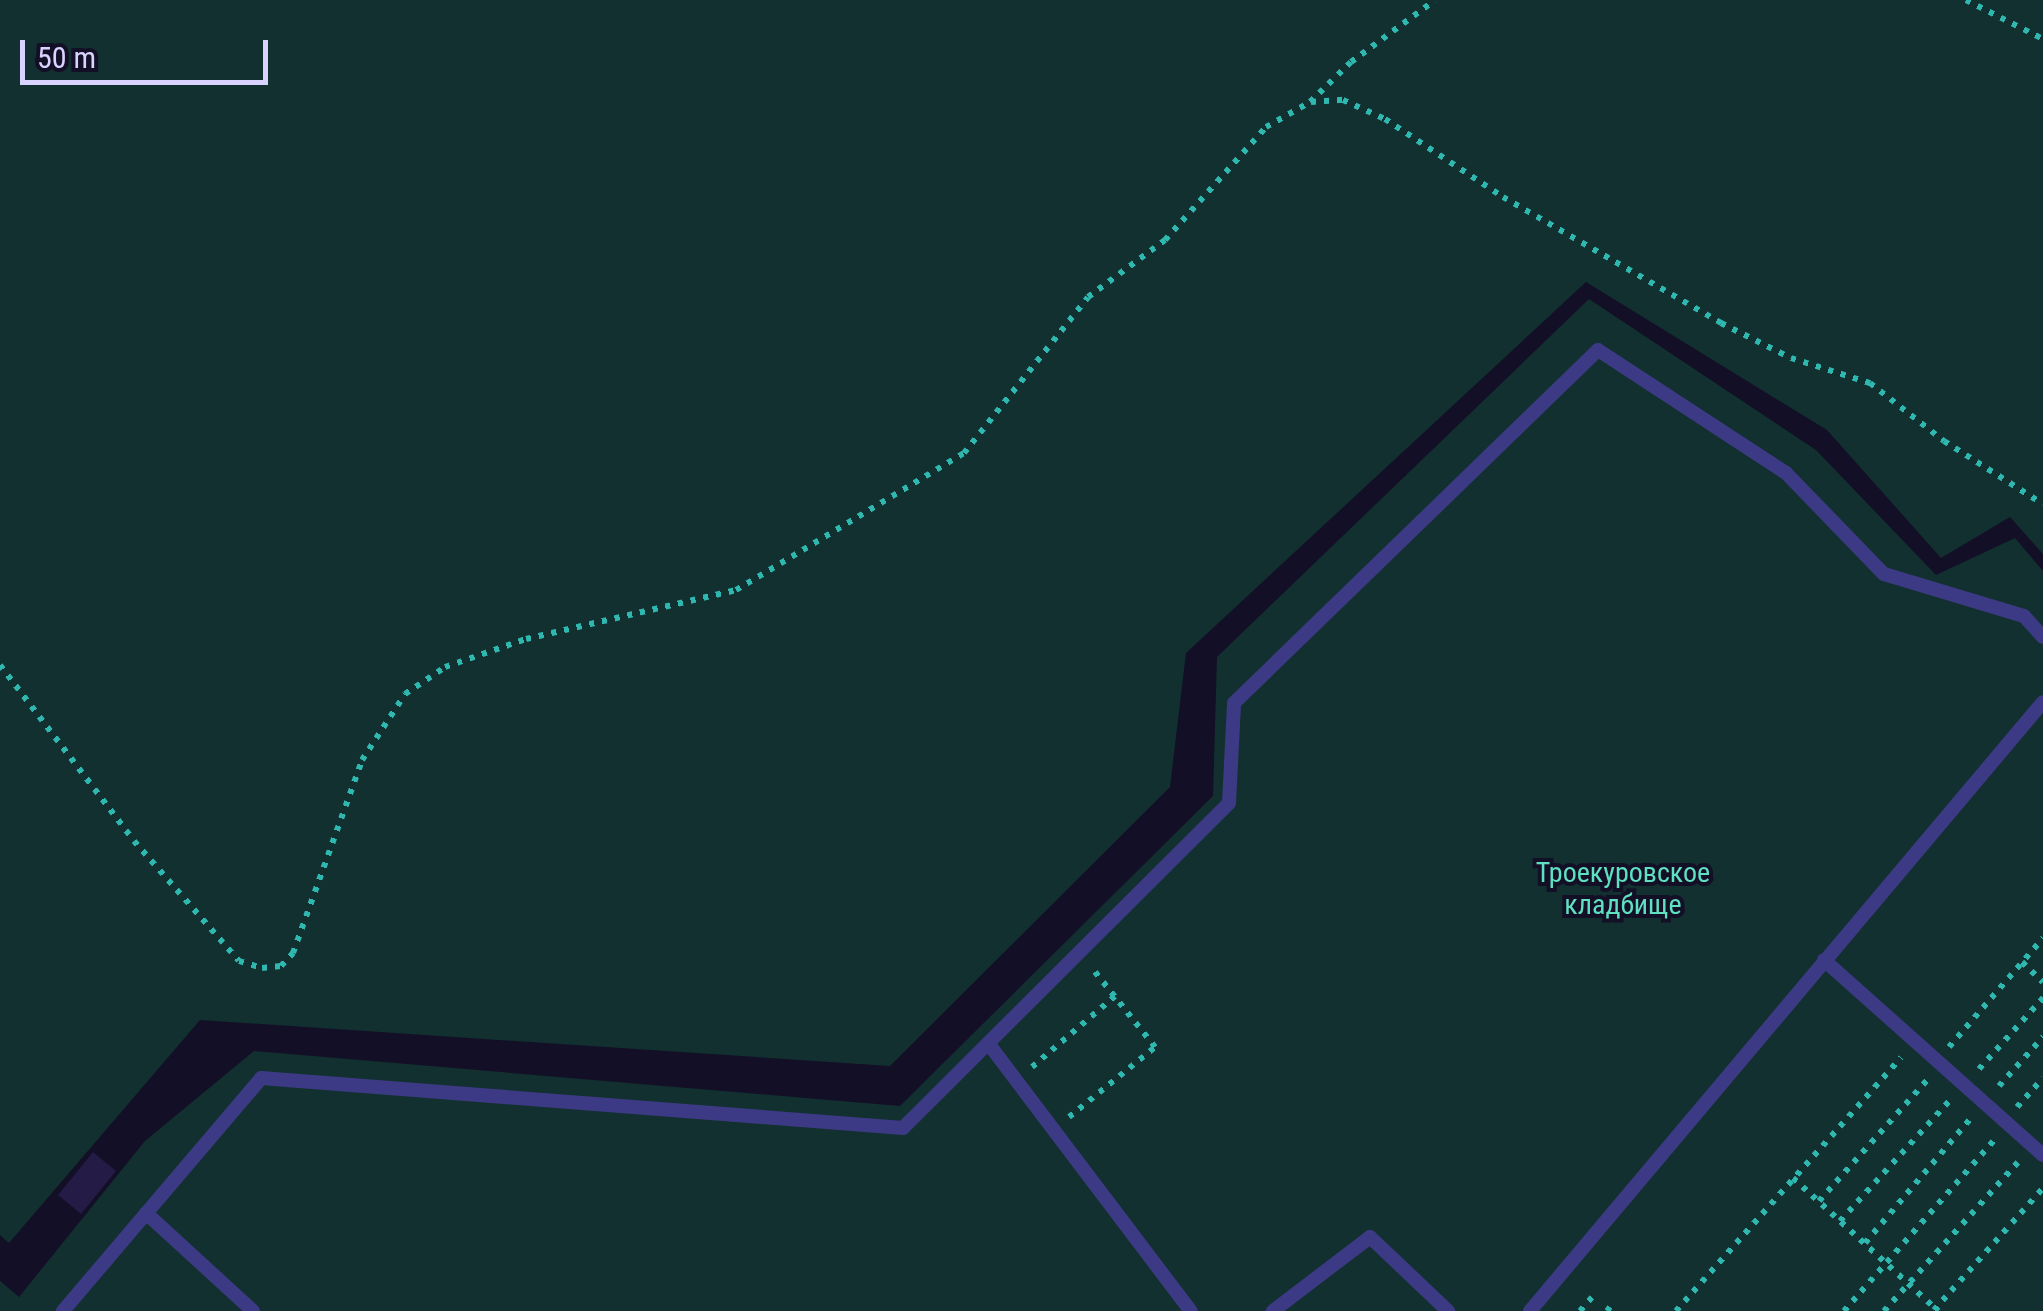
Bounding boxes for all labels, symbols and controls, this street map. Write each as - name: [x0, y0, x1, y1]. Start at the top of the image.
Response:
- scale bar: [25, 20, 272, 82]
- text: 50 m: [37, 40, 96, 75]
- park label: Троекуровское кладбище: [1536, 856, 1710, 922]

